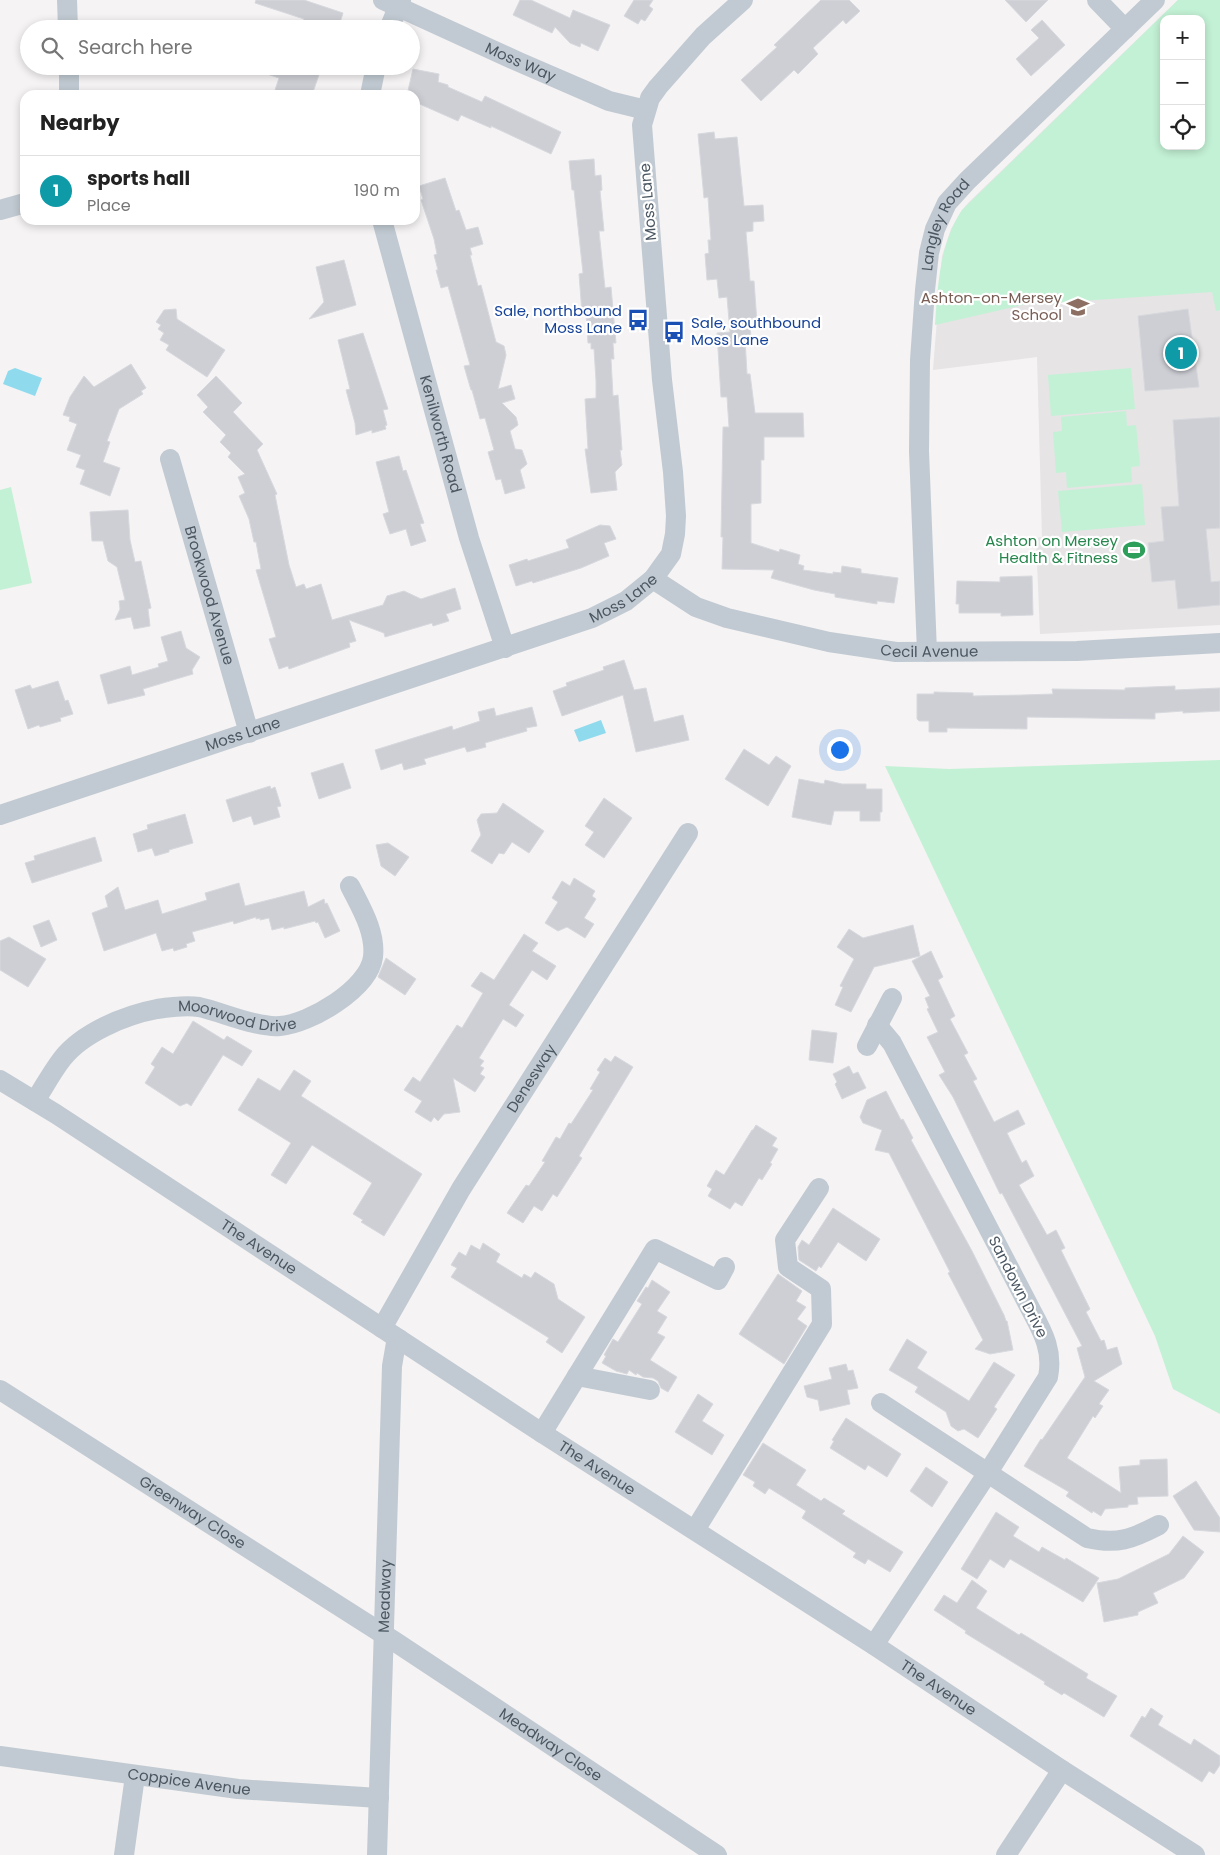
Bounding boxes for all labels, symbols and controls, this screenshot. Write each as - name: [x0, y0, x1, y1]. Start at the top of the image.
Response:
- map controls: [1160, 15, 1205, 150]
- button: +: [1160, 15, 1205, 60]
- search box: [20, 20, 420, 75]
- icon: search: [38, 34, 66, 62]
- text: Search here: [78, 34, 192, 61]
- street label: Moss Way: [482, 37, 560, 87]
- button: −: [1160, 60, 1205, 105]
- button: locate: [1160, 105, 1205, 150]
- text: Nearby: [40, 108, 120, 137]
- street label: Moss Lane: [634, 162, 661, 242]
- text: sports hall: [87, 165, 190, 192]
- street label: Langley Road: [916, 174, 974, 272]
- text: 1: [53, 179, 59, 202]
- text: 190 m: [354, 179, 400, 202]
- text: Place: [87, 194, 131, 217]
- place label: Ashton-on-Mersey School: [921, 287, 1063, 325]
- school or university icon: Ashton-on-Mersey School: [1065, 294, 1091, 320]
- place label: Sale, northbound Moss Lane: [494, 300, 622, 338]
- bus stop icon: Sale, northbound Moss Lane: [625, 307, 651, 333]
- place label: Sale, southbound Moss Lane: [691, 312, 821, 350]
- bus stop icon: Sale, southbound Moss Lane: [661, 319, 687, 345]
- pin: 1: [1165, 334, 1197, 372]
- street label: Kenilworth Road: [415, 373, 467, 495]
- street label: Brookwood Avenue: [180, 523, 240, 667]
- place label: Ashton on Mersey Health & Fitness: [985, 530, 1119, 568]
- sports icon: Ashton on Mersey Health & Fitness: [1121, 537, 1147, 563]
- street label: Moss Lane: [585, 568, 662, 628]
- street label: Cecil Avenue: [879, 639, 978, 662]
- street label: Moss Lane: [203, 711, 283, 756]
- your location: [827, 737, 853, 763]
- street label: Moorwood Drive: [178, 995, 299, 1036]
- street label: Denesway: [501, 1039, 561, 1117]
- street label: The Avenue: [217, 1214, 301, 1279]
- street label: Sandown Drive: [984, 1232, 1053, 1341]
- street label: The Avenue: [555, 1435, 640, 1500]
- street label: Greenway Close: [135, 1470, 250, 1554]
- street label: Meadway: [373, 1559, 396, 1633]
- street label: The Avenue: [896, 1654, 981, 1720]
- street label: Meadway Close: [495, 1703, 606, 1786]
- street label: Coppice Avenue: [126, 1763, 251, 1800]

